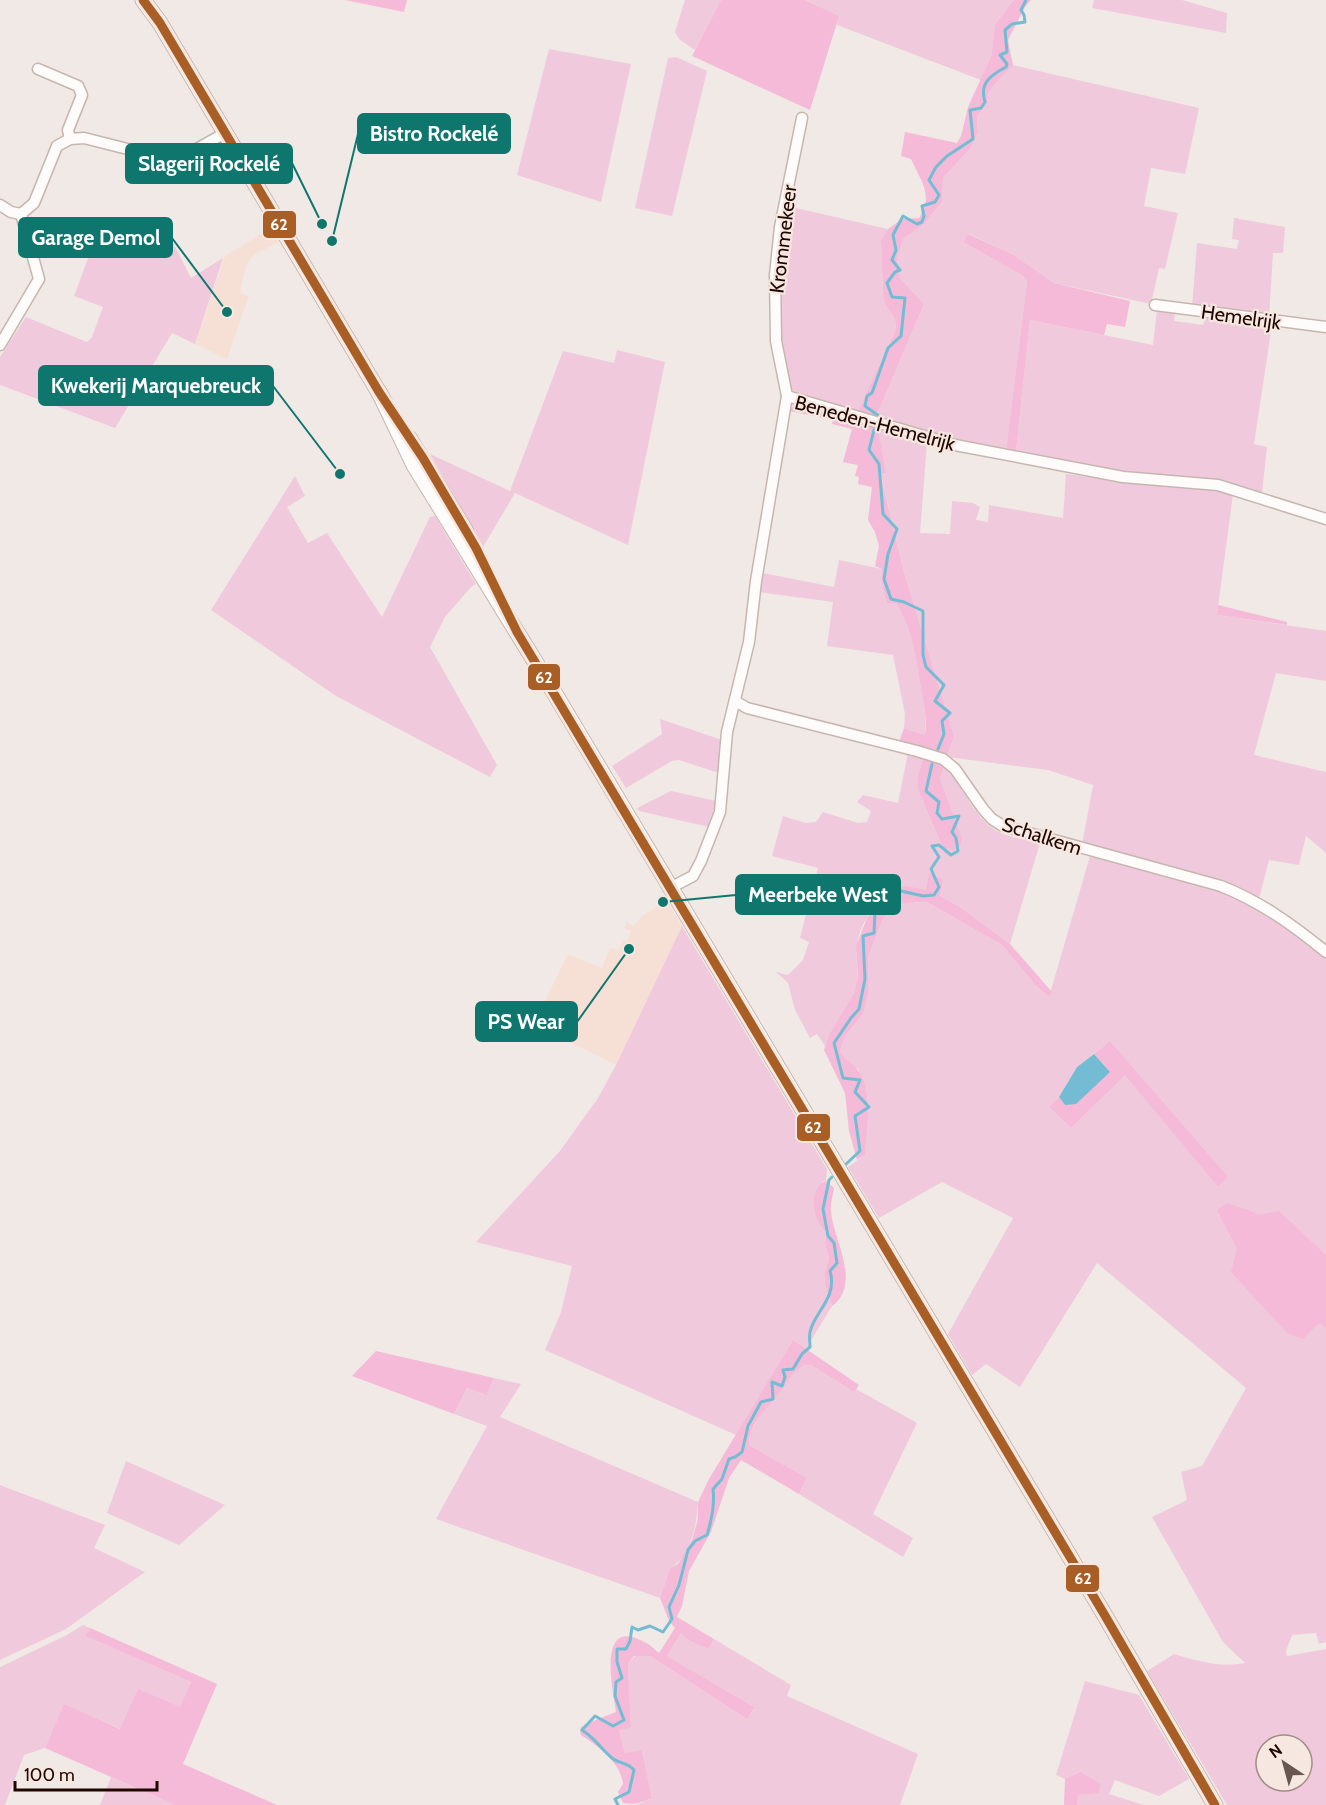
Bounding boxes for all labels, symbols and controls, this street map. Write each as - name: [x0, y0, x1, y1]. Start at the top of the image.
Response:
- callout: Bistro Rockelé: [358, 114, 510, 153]
- text: Bistro Rockelé: [370, 121, 499, 146]
- callout: Slagerij Rockelé: [126, 144, 292, 183]
- text: Slagerij Rockelé: [138, 151, 280, 176]
- street label: Krommekeer: [764, 183, 802, 295]
- line badge: 62: [262, 210, 297, 239]
- text: 62: [270, 215, 288, 234]
- callout: Garage Demol: [19, 218, 172, 257]
- text: Garage Demol: [31, 225, 161, 250]
- street label: Hemelrijk: [1200, 300, 1282, 334]
- callout: Kwekerij Marquebreuck: [39, 366, 273, 405]
- text: Kwekerij Marquebreuck: [51, 373, 262, 398]
- street label: Beneden-Hemelrijk: [792, 390, 958, 456]
- line badge: 62: [527, 663, 561, 691]
- text: 62: [535, 668, 553, 687]
- street label: Schalkem: [999, 812, 1085, 860]
- callout: Meerbeke West: [736, 875, 900, 914]
- text: Meerbeke West: [748, 882, 888, 907]
- callout: PS Wear: [476, 1002, 577, 1041]
- text: PS Wear: [487, 1009, 565, 1034]
- line badge: 62: [796, 1113, 831, 1142]
- text: 62: [804, 1118, 822, 1137]
- line badge: 62: [1065, 1564, 1100, 1593]
- text: 62: [1074, 1569, 1092, 1588]
- north arrow: [1254, 1733, 1314, 1793]
- text: N: [1265, 1740, 1286, 1762]
- scale bar: [15, 1754, 158, 1792]
- text: 100 m: [24, 1764, 75, 1786]

